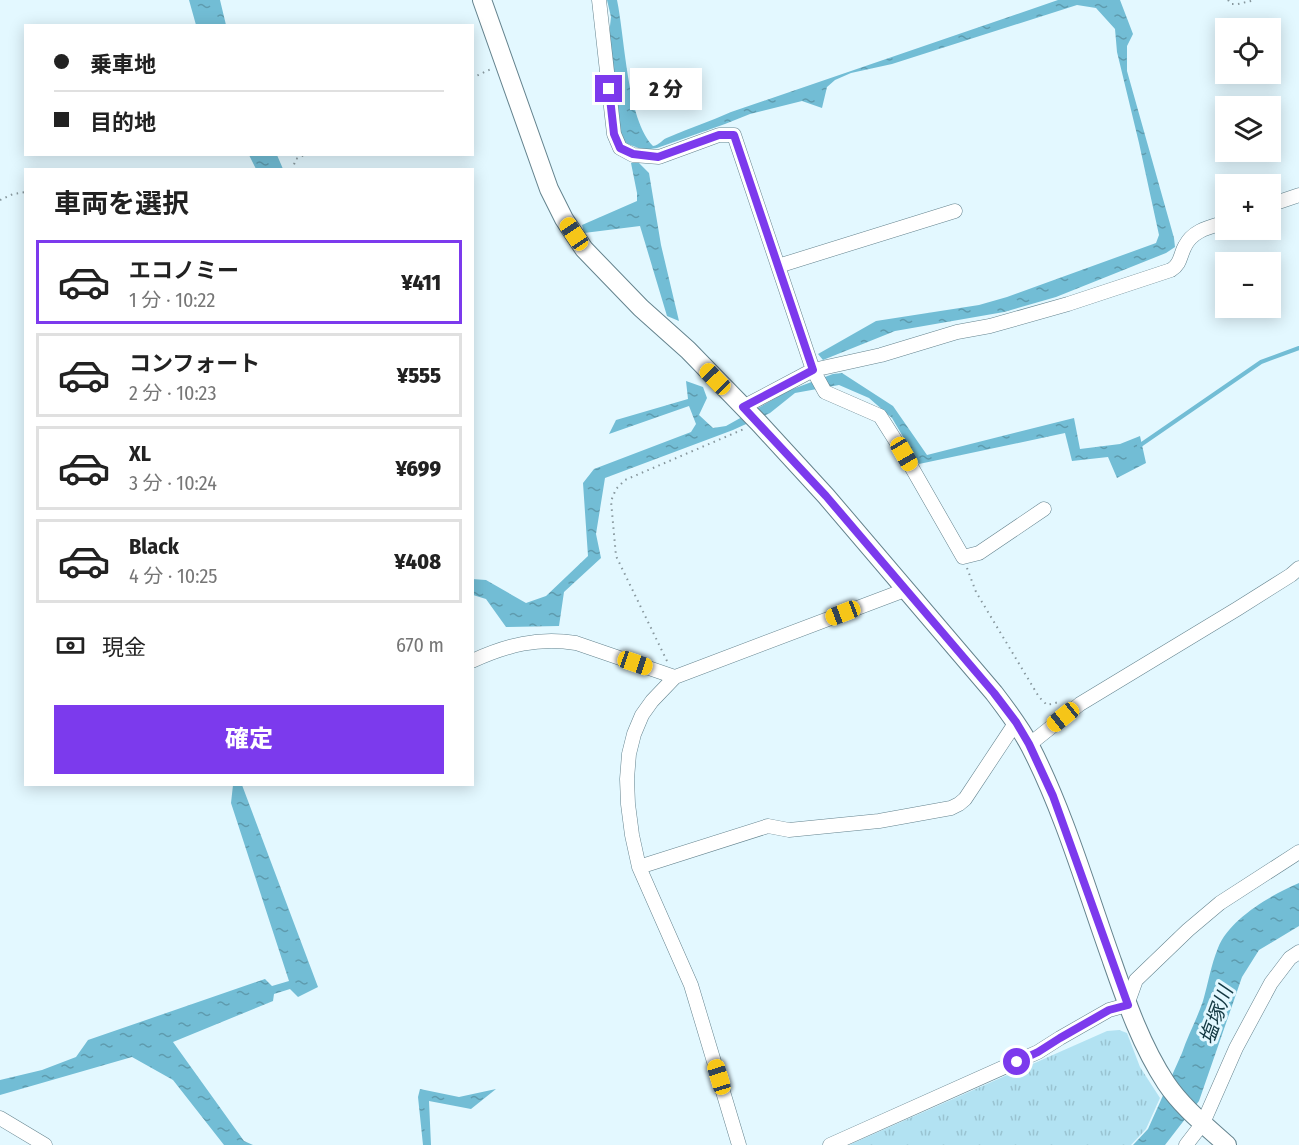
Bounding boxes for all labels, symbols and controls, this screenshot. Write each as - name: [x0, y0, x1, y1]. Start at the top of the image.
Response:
- map controls: [1215, 18, 1281, 318]
- button: locate: [1215, 18, 1281, 84]
- text: 乗車地: [90, 51, 156, 78]
- callout: 2 分: [630, 68, 702, 110]
- route end: [595, 75, 622, 102]
- text: 2 分: [649, 77, 683, 101]
- button: layers: [1215, 96, 1281, 162]
- text: 目的地: [90, 109, 156, 136]
- button: +: [1215, 174, 1281, 240]
- text: 車両を選択: [54, 188, 189, 220]
- car: [556, 214, 592, 254]
- button: −: [1215, 252, 1281, 318]
- icon: car: [57, 255, 111, 309]
- text: エコノミー: [129, 257, 239, 284]
- text: ¥411: [401, 269, 441, 296]
- text: 1 分 · 10:22: [129, 288, 215, 312]
- icon: car: [57, 348, 111, 402]
- text: コンフォート: [129, 350, 260, 377]
- car: [696, 360, 734, 398]
- text: ¥555: [397, 362, 441, 389]
- text: 2 分 · 10:23: [129, 381, 216, 405]
- car: [887, 434, 921, 474]
- text: XL: [129, 440, 151, 467]
- icon: car: [57, 441, 111, 495]
- text: ¥699: [395, 455, 441, 482]
- text: 3 分 · 10:24: [129, 471, 217, 495]
- text: Black: [129, 533, 179, 560]
- icon: car: [57, 534, 111, 588]
- text: ¥408: [394, 548, 441, 575]
- text: 4 分 · 10:25: [129, 564, 217, 588]
- car: [823, 598, 863, 628]
- icon: cash: [54, 629, 87, 662]
- text: 670 m: [396, 633, 444, 657]
- text: 現金: [102, 634, 146, 661]
- car: [615, 649, 655, 677]
- car: [1043, 699, 1083, 735]
- button: 確定: [54, 705, 444, 774]
- water label: 塩塚川: [1194, 981, 1238, 1047]
- route start: [1003, 1048, 1030, 1075]
- car: [705, 1057, 733, 1097]

